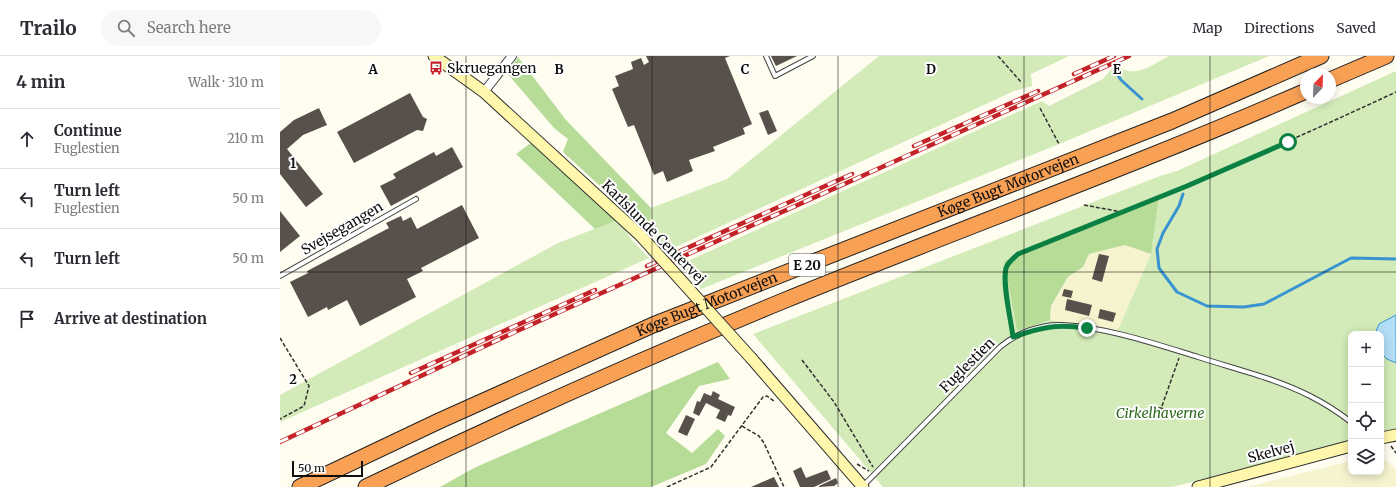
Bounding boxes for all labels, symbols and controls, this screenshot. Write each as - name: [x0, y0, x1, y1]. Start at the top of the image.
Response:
- search box: [101, 10, 381, 46]
- text: Trailo: [20, 16, 77, 40]
- icon: search: [115, 17, 137, 39]
- text: Search here: [147, 18, 231, 37]
- text: Map: [1192, 19, 1222, 37]
- text: Directions: [1244, 19, 1314, 37]
- text: Saved: [1336, 19, 1376, 37]
- place label: Skruegangen: [447, 59, 537, 77]
- bus stop icon: Skruegangen: [428, 60, 444, 76]
- text: A: [367, 61, 378, 78]
- text: B: [554, 61, 564, 78]
- text: C: [741, 61, 750, 78]
- text: D: [926, 61, 936, 78]
- text: E: [1113, 61, 1122, 78]
- north arrow: [1300, 68, 1336, 104]
- text: 4 min: [16, 71, 65, 93]
- text: Walk · 310 m: [188, 74, 264, 91]
- text: Continue: [54, 121, 122, 140]
- icon: ahead: [16, 128, 38, 150]
- text: 210 m: [227, 130, 264, 147]
- route start: [1279, 133, 1297, 151]
- text: Fuglestien: [54, 140, 120, 157]
- street label: Køge Bugt Motorvejen: [935, 150, 1081, 221]
- text: 1: [290, 155, 296, 172]
- street label: Karlslunde Centervej: [598, 176, 710, 288]
- text: Turn left: [54, 181, 120, 200]
- icon: left: [16, 188, 38, 210]
- text: 50 m: [232, 190, 264, 207]
- street label: Svejsegangen: [298, 197, 386, 259]
- text: Fuglestien: [54, 200, 120, 217]
- icon: left: [16, 248, 38, 270]
- text: Turn left: [54, 249, 120, 268]
- text: 50 m: [232, 250, 264, 267]
- road number: E 20: [789, 254, 825, 276]
- street label: Køge Bugt Motorvejen: [633, 268, 780, 340]
- icon: arrive: [16, 308, 38, 330]
- text: Arrive at destination: [54, 309, 207, 328]
- route end: [1078, 319, 1096, 337]
- map controls: [1348, 331, 1384, 475]
- button: +: [1348, 331, 1384, 367]
- street label: Fuglestien: [936, 334, 998, 396]
- button: −: [1348, 367, 1384, 403]
- text: 2: [289, 371, 297, 388]
- button: locate: [1348, 403, 1384, 439]
- park label: Cirkelhaverne: [1116, 404, 1204, 422]
- street label: Skelvej: [1246, 437, 1296, 467]
- button: layers: [1348, 439, 1384, 475]
- scale bar: [292, 459, 363, 478]
- text: 50 m: [298, 461, 325, 475]

